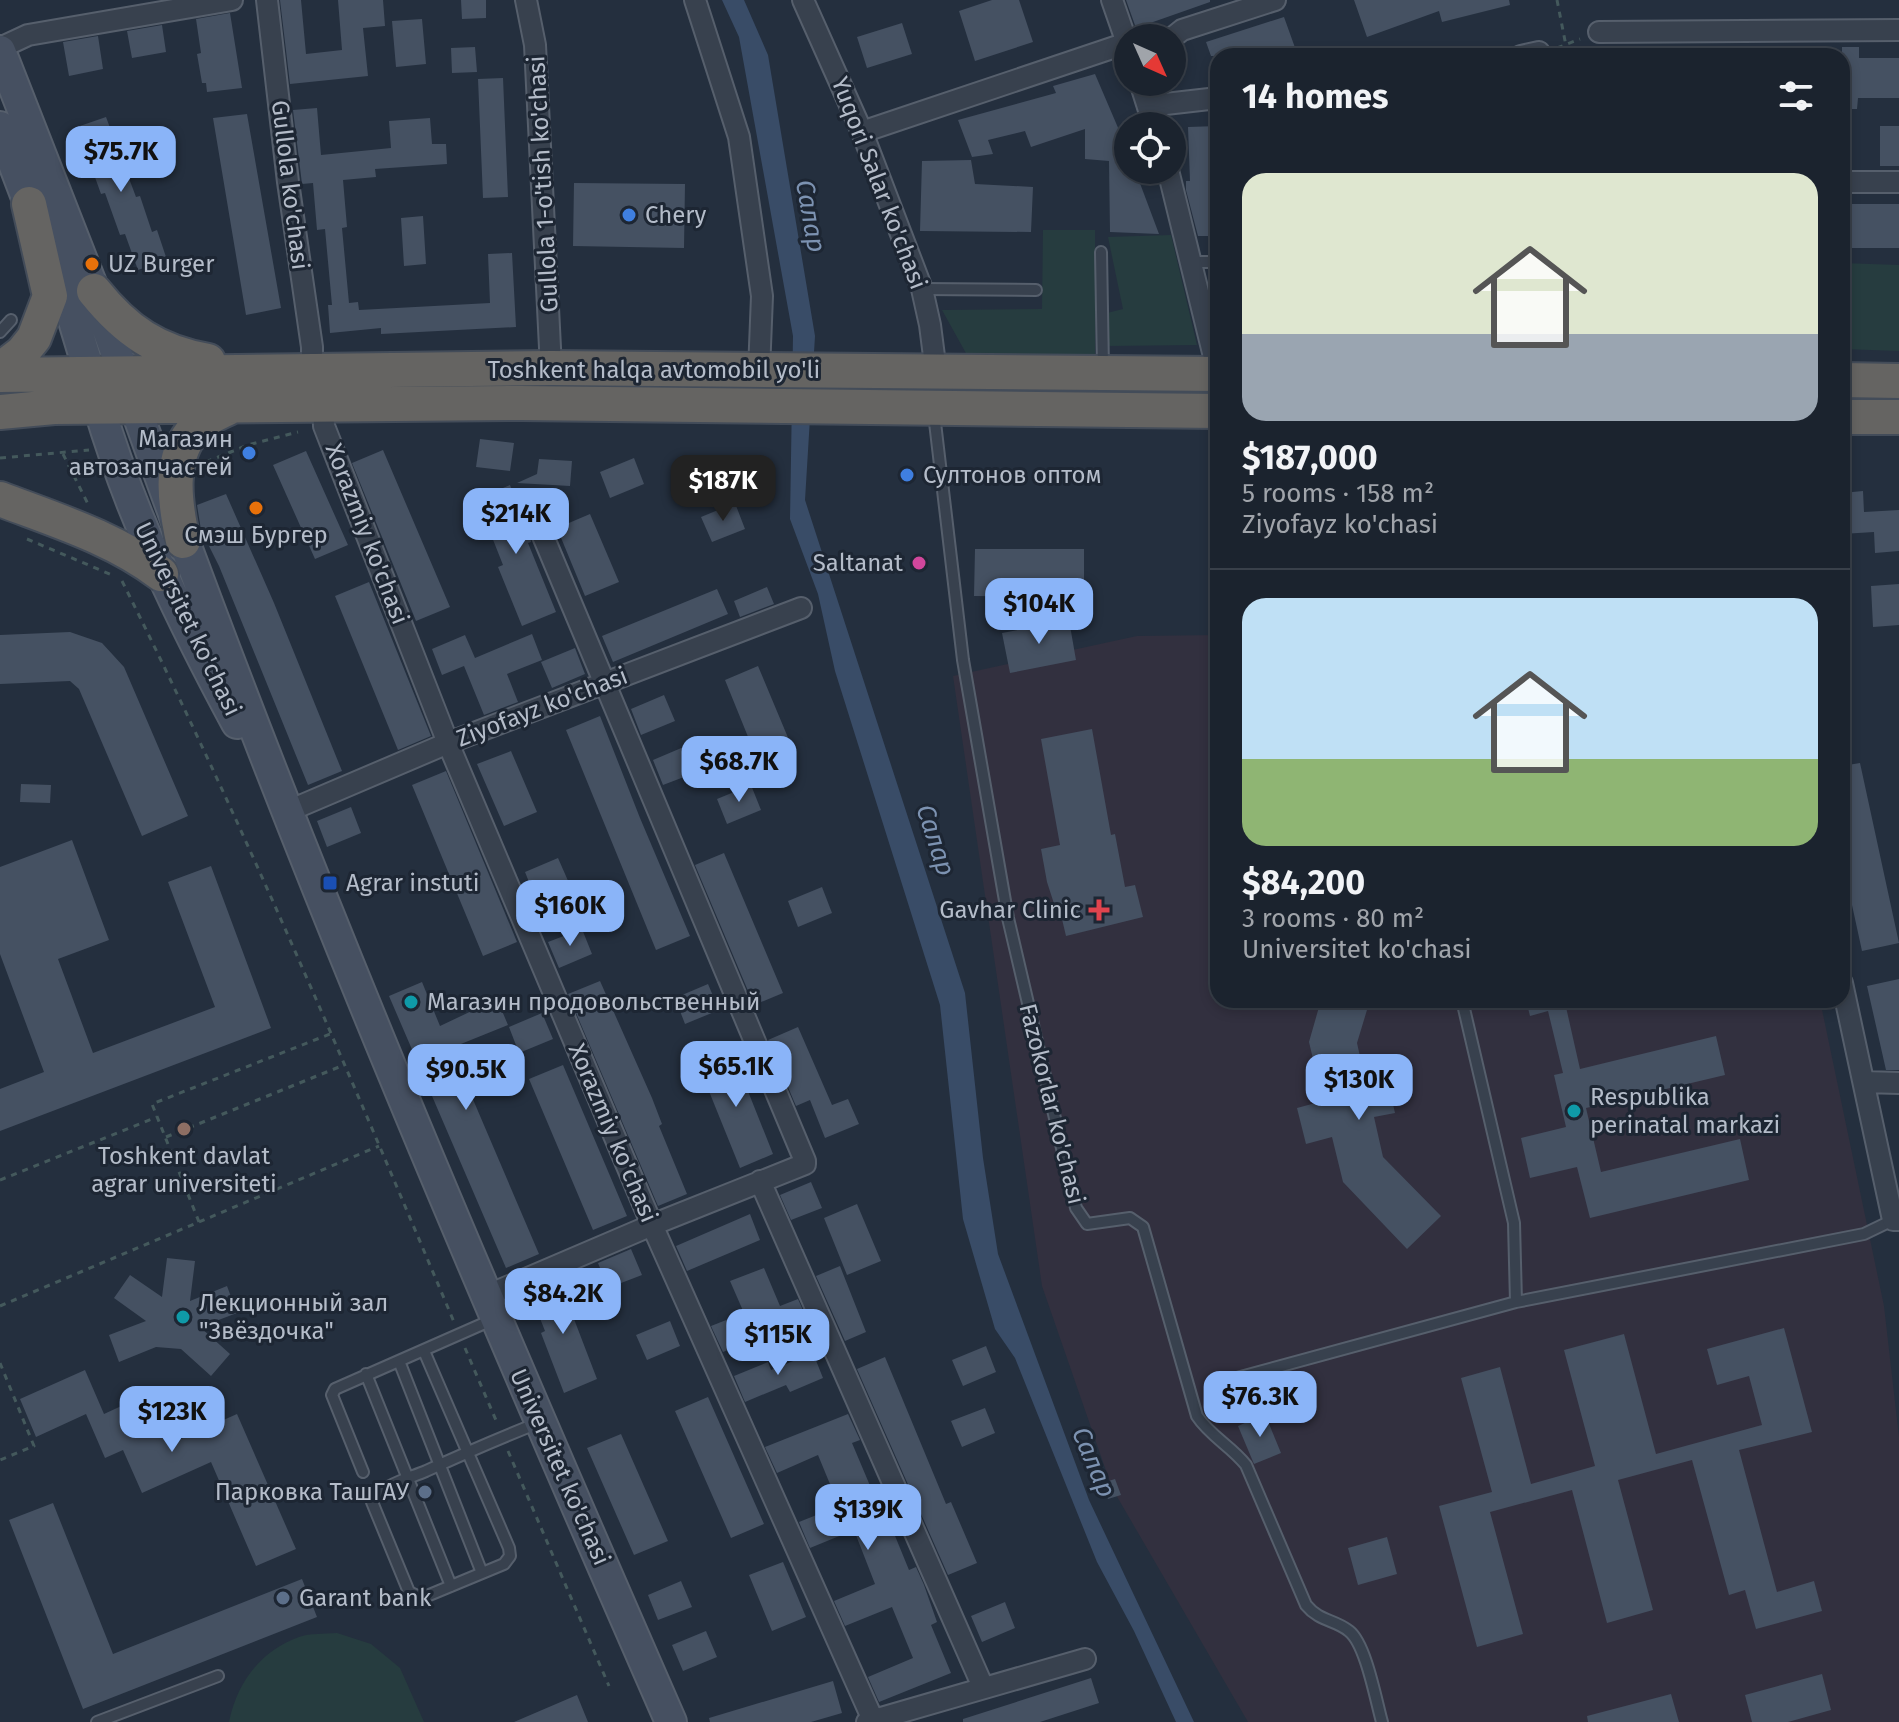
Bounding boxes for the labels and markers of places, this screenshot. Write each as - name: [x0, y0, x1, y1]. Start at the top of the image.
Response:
- pin: $75.7K: [56, 126, 186, 194]
- place label: Chery: [645, 201, 707, 229]
- marker: Chery: [620, 206, 638, 224]
- place label: UZ Burger: [108, 250, 215, 278]
- marker: UZ Burger: [83, 255, 101, 273]
- place label: Магазин автозапчастей: [69, 425, 233, 481]
- marker: Магазин автозапчастей: [240, 444, 258, 462]
- pin: $187K: [667, 455, 779, 523]
- place label: Султонов оптом: [923, 461, 1102, 489]
- marker: Султонов оптом: [898, 466, 916, 484]
- pin: $214K: [460, 488, 572, 556]
- marker: Смэш Бургер: [247, 499, 265, 517]
- place label: Смэш Бургер: [184, 521, 328, 549]
- place label: Saltanat: [813, 549, 903, 577]
- marker: Saltanat: [910, 554, 928, 572]
- pin: $104K: [983, 578, 1095, 646]
- pin: $68.7K: [674, 736, 804, 804]
- place label: Agrar instuti: [346, 869, 479, 897]
- marker: Agrar instuti: [321, 874, 339, 892]
- pin: $160K: [514, 880, 626, 948]
- place label: Gavhar Clinic: [939, 896, 1081, 924]
- marker: Gavhar Clinic: [1088, 899, 1110, 921]
- place label: Магазин продовольственный: [427, 988, 760, 1016]
- marker: Магазин продовольственный: [402, 993, 420, 1011]
- pin: $65.1K: [671, 1041, 801, 1109]
- pin: $90.5K: [401, 1044, 531, 1112]
- pin: $130K: [1303, 1054, 1415, 1122]
- place label: Respublika perinatal markazi: [1590, 1083, 1780, 1139]
- marker: Respublika perinatal markazi: [1565, 1102, 1583, 1120]
- marker: Toshkent davlat agrar universiteti: [175, 1120, 193, 1138]
- place label: Toshkent davlat agrar universiteti: [91, 1142, 277, 1198]
- pin: $84.2K: [498, 1268, 628, 1336]
- place label: Лекционный зал "Звёздочка": [199, 1289, 388, 1345]
- marker: Лекционный зал "Звёздочка": [174, 1308, 192, 1326]
- pin: $115K: [722, 1309, 834, 1377]
- pin: $76.3K: [1195, 1371, 1325, 1439]
- pin: $123K: [116, 1386, 228, 1454]
- place label: Парковка ТашГАУ: [215, 1478, 410, 1506]
- marker: Парковка ТашГАУ: [416, 1483, 434, 1501]
- pin: $139K: [812, 1484, 924, 1552]
- place label: Garant bank: [299, 1584, 432, 1612]
- marker: Garant bank: [274, 1589, 292, 1607]

